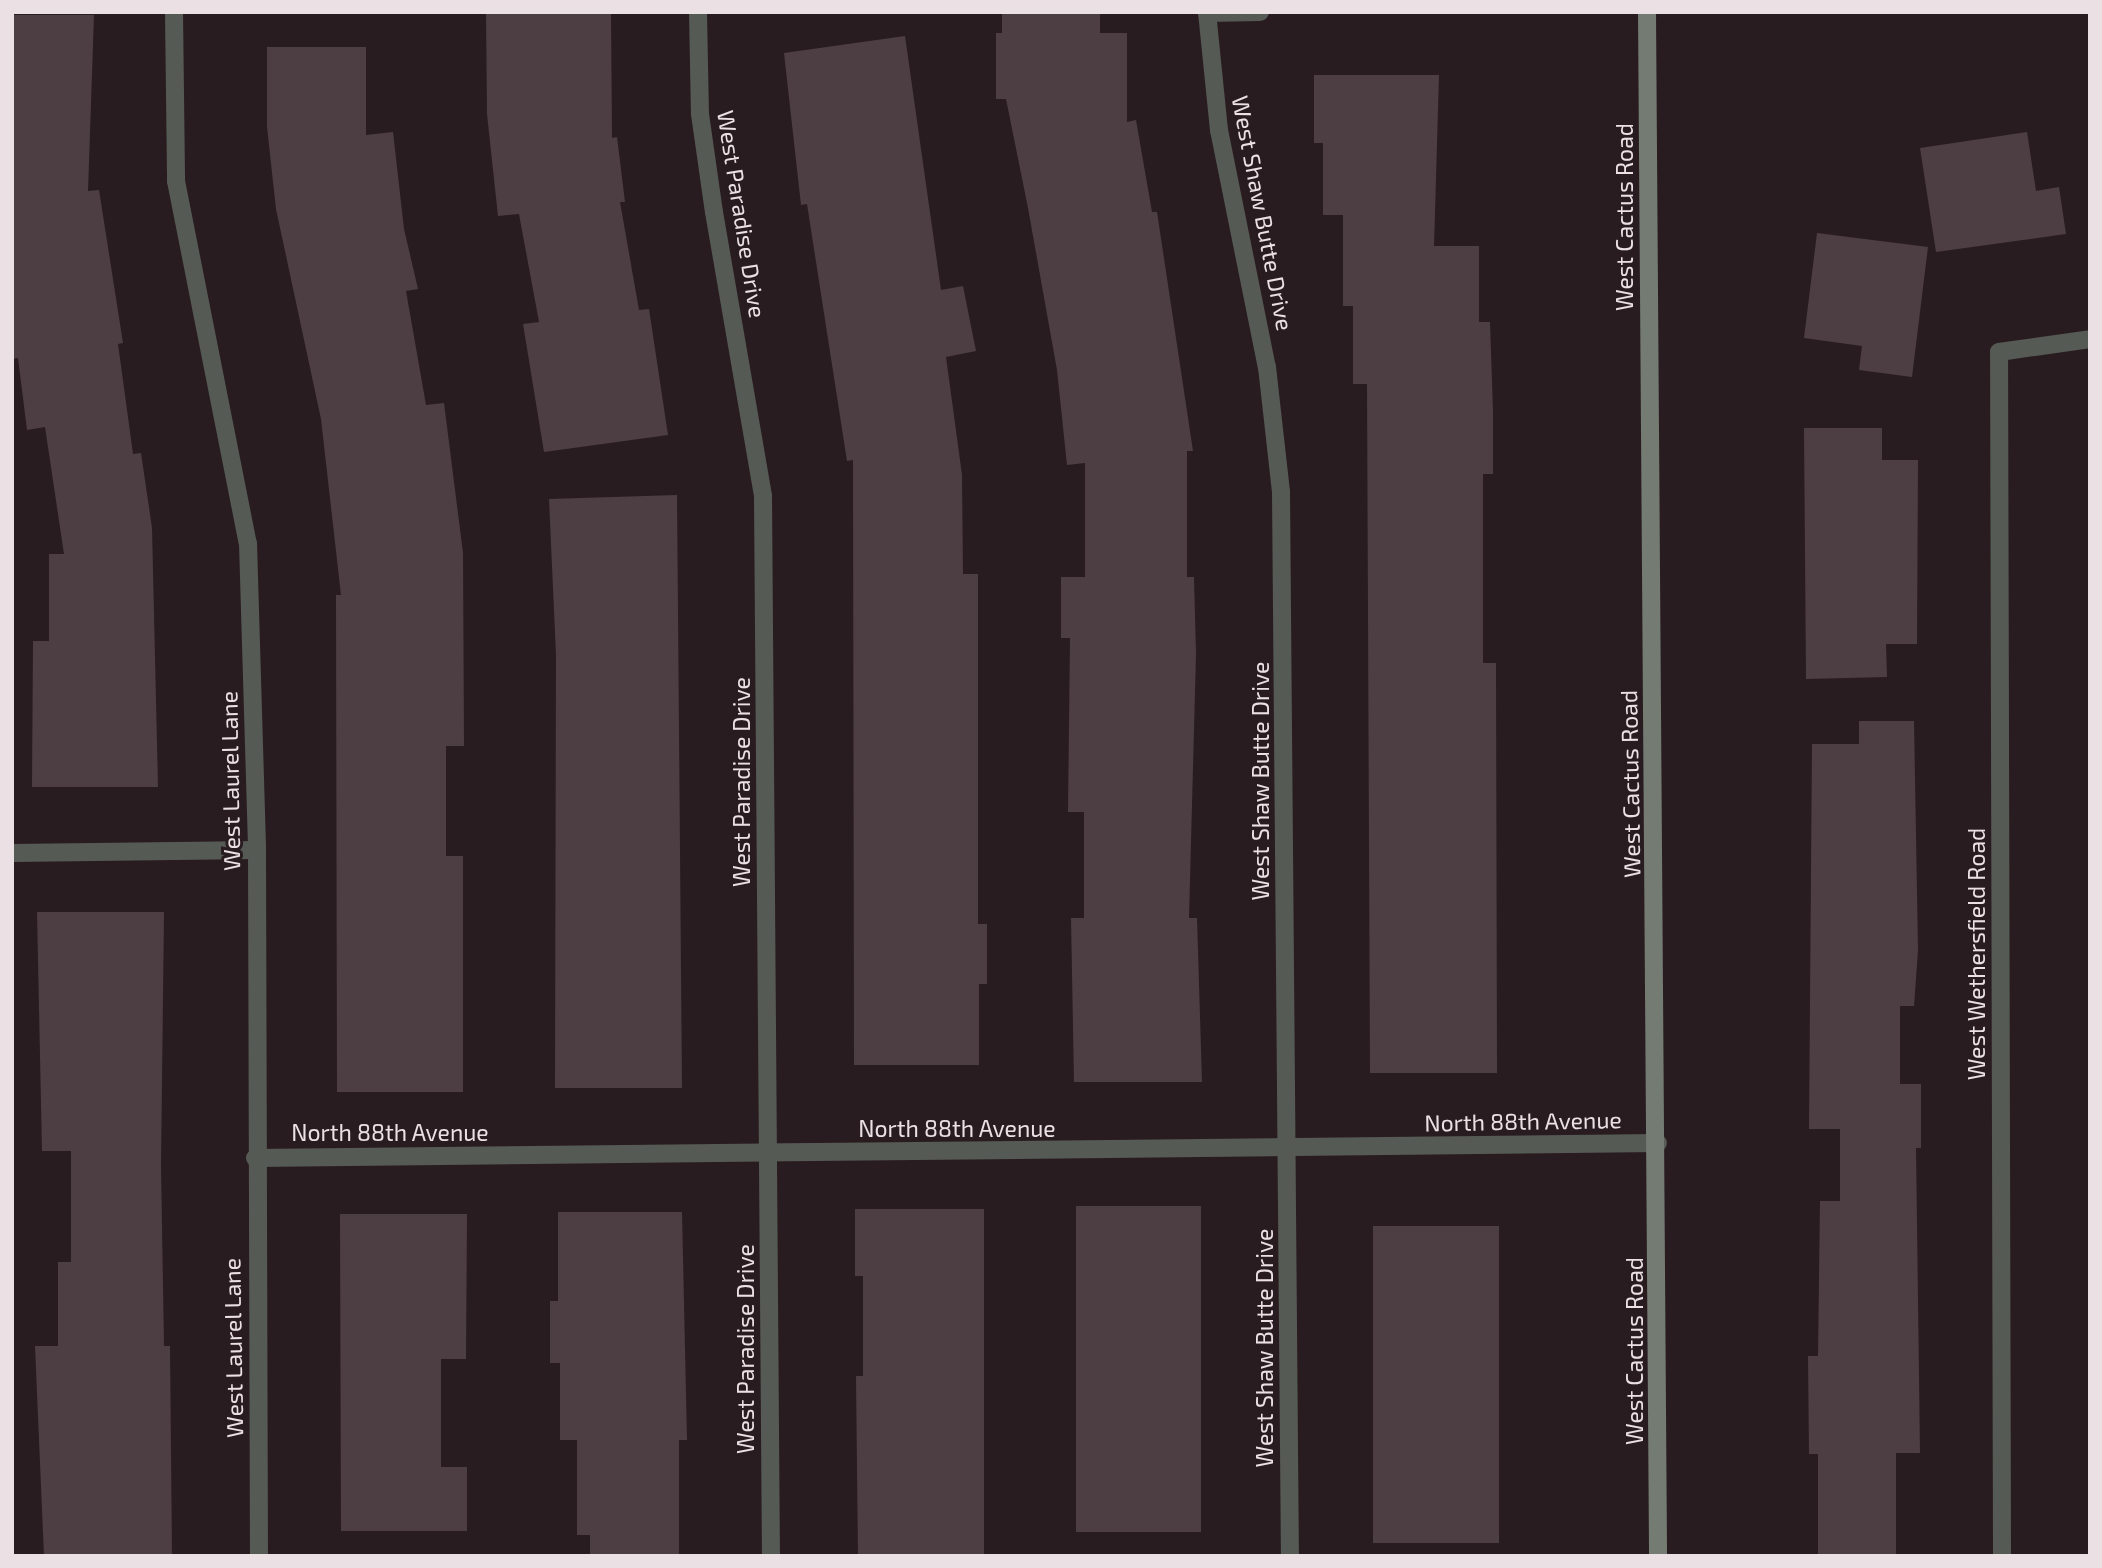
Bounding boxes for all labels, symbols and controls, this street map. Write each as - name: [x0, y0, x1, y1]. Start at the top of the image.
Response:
- street label: West Shaw Butte Drive: [1227, 93, 1299, 333]
- street label: West Paradise Drive: [712, 108, 772, 320]
- street label: West Cactus Road: [1610, 123, 1638, 311]
- street label: West Shaw Butte Drive: [1246, 661, 1274, 901]
- street label: West Paradise Drive: [727, 677, 755, 887]
- street label: West Cactus Road: [1615, 690, 1645, 878]
- street label: West Laurel Lane: [215, 691, 245, 871]
- street label: West Wethersfield Road: [1962, 828, 1990, 1080]
- street label: North 88th Avenue: [1424, 1105, 1622, 1137]
- street label: North 88th Avenue: [858, 1114, 1056, 1142]
- street label: North 88th Avenue: [291, 1118, 489, 1146]
- street label: West Shaw Butte Drive: [1250, 1228, 1278, 1468]
- street label: West Paradise Drive: [731, 1244, 759, 1454]
- street label: West Cactus Road: [1620, 1257, 1648, 1445]
- street label: West Laurel Lane: [218, 1258, 248, 1438]

